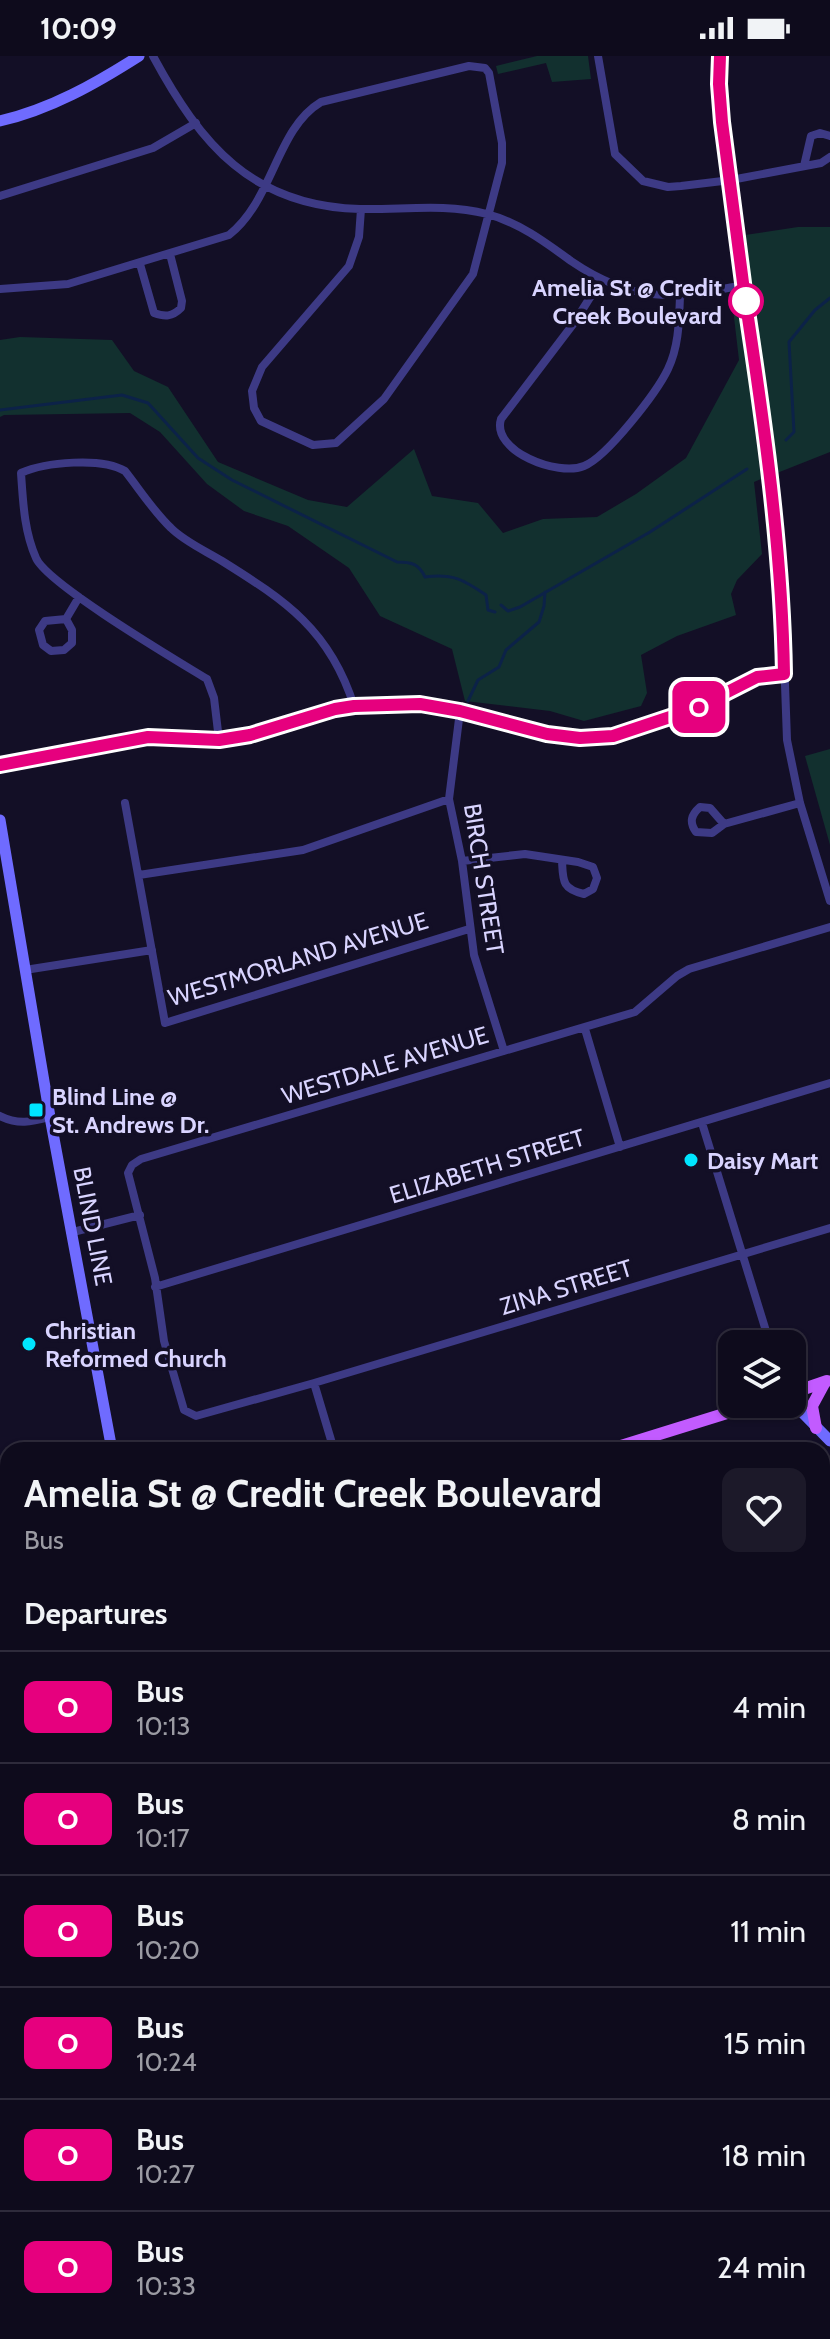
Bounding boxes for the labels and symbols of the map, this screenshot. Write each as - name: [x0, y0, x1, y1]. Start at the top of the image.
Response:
- place label: Amelia St @ Credit Creek Boulevard: [532, 273, 722, 330]
- marker: Amelia St @ Credit Creek Boulevard: [729, 284, 763, 318]
- line badge: O: [673, 681, 725, 733]
- street label: BIRCH STREET: [458, 801, 510, 957]
- street label: WESTMORLAND AVENUE: [165, 906, 431, 1012]
- street label: WESTDALE AVENUE: [278, 1020, 492, 1110]
- place label: Blind Line @ St. Andrews Dr.: [52, 1082, 209, 1139]
- marker: Blind Line @ St. Andrews Dr.: [27, 1101, 45, 1119]
- street label: ELIZABETH STREET: [386, 1122, 588, 1210]
- place label: Daisy Mart: [707, 1146, 818, 1175]
- marker: Daisy Mart: [682, 1151, 700, 1169]
- street label: BLIND LINE: [67, 1164, 119, 1288]
- street label: ZINA STREET: [496, 1253, 636, 1321]
- place label: Christian Reformed Church: [45, 1316, 227, 1373]
- marker: Christian Reformed Church: [20, 1335, 38, 1353]

